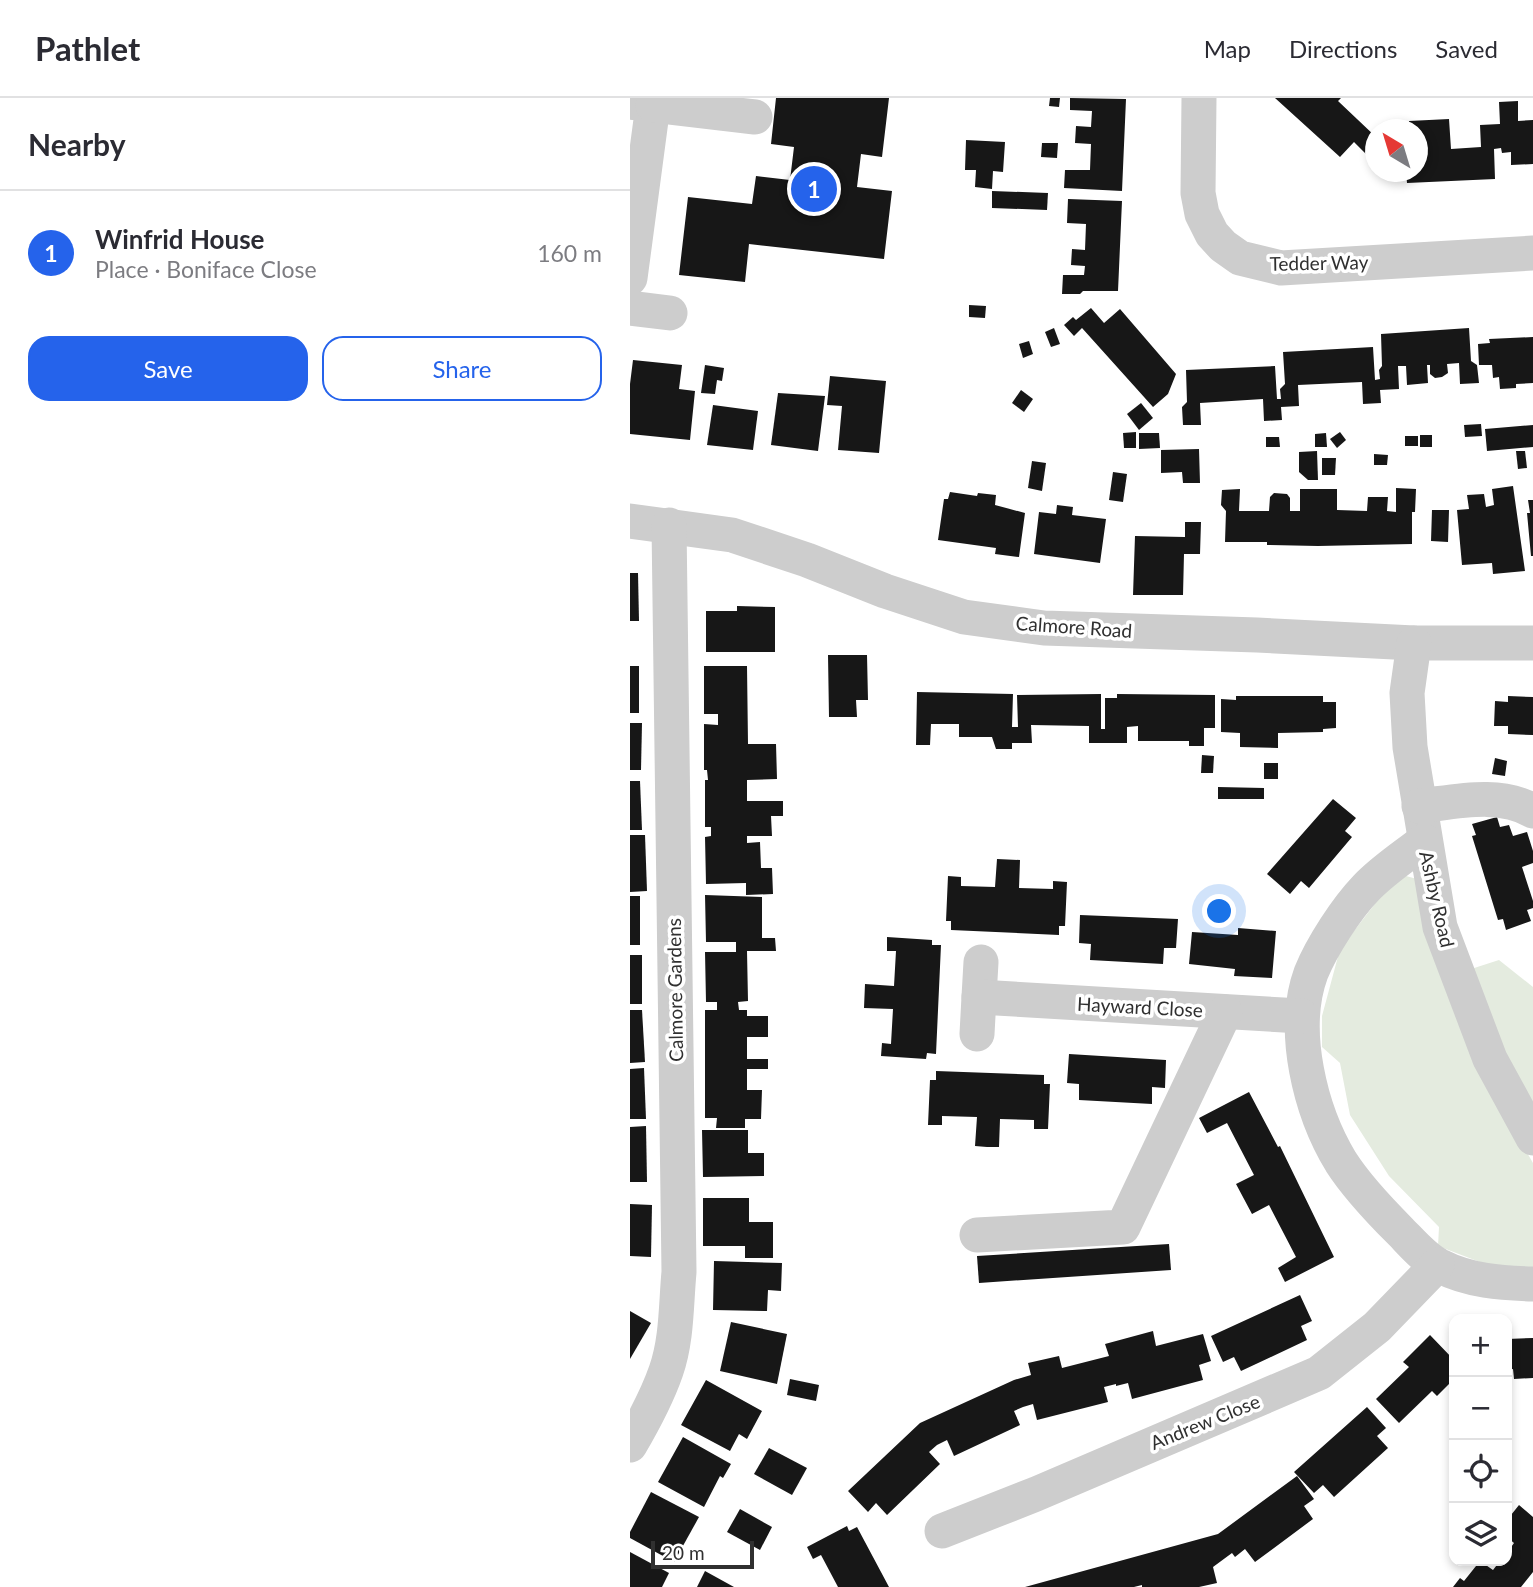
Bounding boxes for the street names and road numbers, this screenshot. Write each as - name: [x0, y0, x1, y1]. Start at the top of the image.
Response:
- street label: Tedder Way: [1269, 250, 1369, 275]
- street label: Calmore Road: [1015, 611, 1133, 642]
- street label: Ashby Road: [1415, 848, 1460, 949]
- street label: Calmore Gardens: [662, 918, 687, 1062]
- street label: Hayward Close: [1077, 992, 1203, 1021]
- street label: Andrew Close: [1147, 1389, 1263, 1454]

